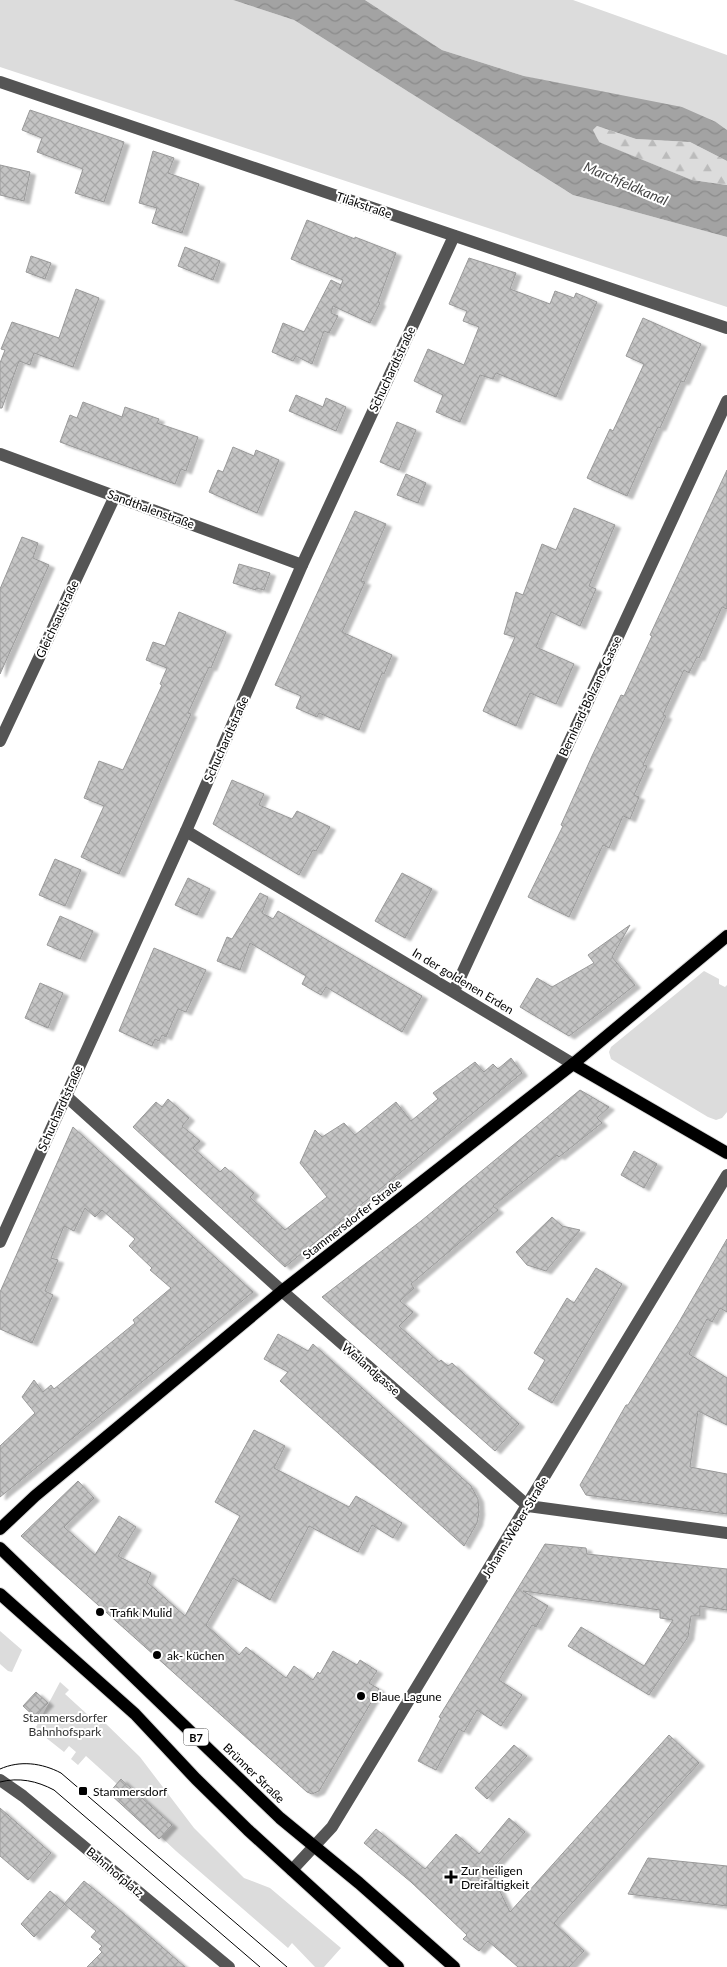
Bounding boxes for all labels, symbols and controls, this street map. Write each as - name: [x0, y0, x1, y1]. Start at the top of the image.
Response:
- water label: Marchfeldkanal: [581, 158, 671, 208]
- street label: Tilakstraße: [334, 188, 394, 222]
- street label: Schuchardtstraße: [366, 324, 418, 414]
- street label: Sandthalenstraße: [105, 486, 197, 532]
- street label: Gleichsaustraße: [32, 578, 82, 660]
- street label: Bernhard-Bolzano-Gasse: [555, 633, 625, 759]
- street label: Schuchardtstraße: [200, 694, 252, 784]
- street label: In der goldenen Erden: [410, 945, 516, 1017]
- street label: Schuchardtstraße: [34, 1063, 86, 1153]
- street label: Stammersdorfer Straße: [299, 1176, 405, 1262]
- street label: Weilandgasse: [339, 1340, 403, 1398]
- street label: Johann-Weber-Straße: [479, 1474, 551, 1580]
- place label: Trafik Mulid: [110, 1605, 172, 1620]
- marker: Trafik Mulid: [94, 1606, 106, 1618]
- place label: ak- küchen: [167, 1648, 225, 1663]
- marker: ak- küchen: [151, 1649, 163, 1661]
- place label: Blaue Lagune: [371, 1689, 442, 1704]
- marker: Blaue Lagune: [355, 1690, 367, 1702]
- park label: Stammersdorfer Bahnhofspark: [23, 1710, 108, 1739]
- road number: B7: [184, 1728, 208, 1745]
- street label: Brünner Straße: [220, 1740, 288, 1806]
- place label: Stammersdorf: [93, 1784, 168, 1799]
- marker: Stammersdorf: [77, 1785, 89, 1797]
- street label: Bahnhofplatz: [83, 1844, 147, 1901]
- place label: Zur heiligen Dreifaltigkeit: [461, 1863, 530, 1892]
- marker: Zur heiligen Dreifaltigkeit: [445, 1871, 457, 1883]

